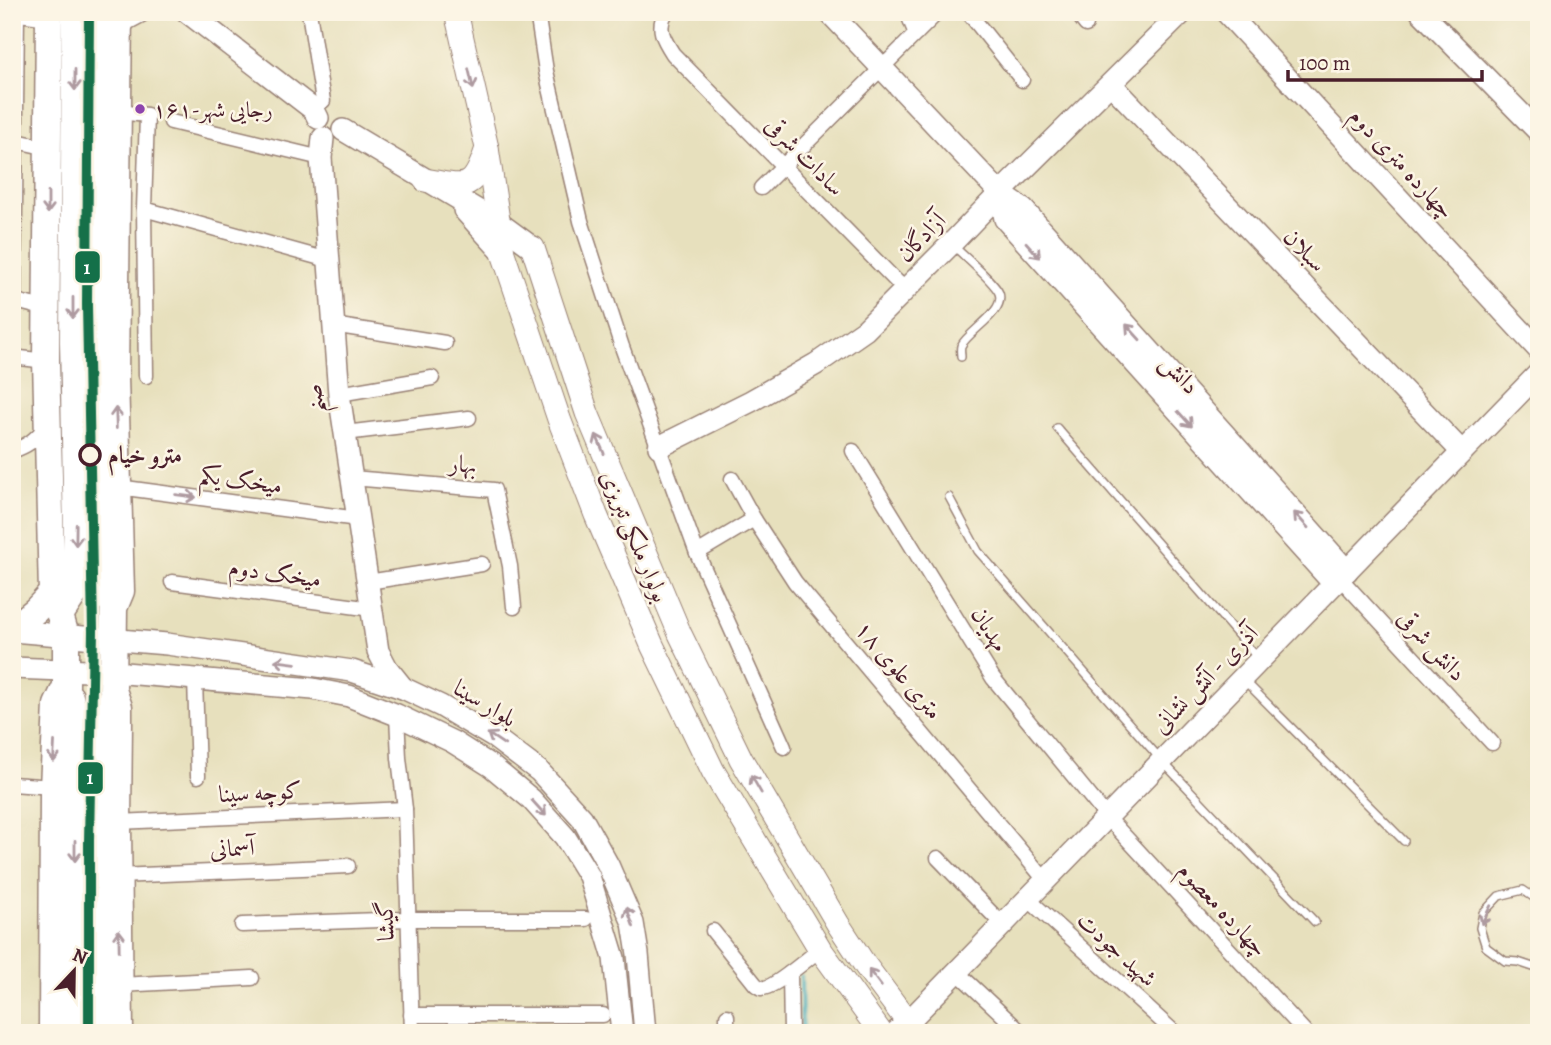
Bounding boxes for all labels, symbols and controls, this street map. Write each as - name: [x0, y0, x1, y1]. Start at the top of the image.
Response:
- scale bar: [1288, 38, 1483, 82]
- text: 100 m: [1299, 49, 1350, 77]
- one-way arrow: [465, 67, 478, 90]
- one-way arrow: [68, 69, 81, 92]
- place label: ۱۶۱-رجایی شهر: [153, 95, 273, 125]
- street label: چهارده متری دوم: [1338, 100, 1462, 229]
- marker: ۱۶۱-رجایی شهر: [133, 102, 147, 116]
- street label: سادات شرقی: [758, 109, 852, 203]
- one-way arrow: [41, 191, 54, 214]
- street label: آزادگان: [889, 203, 955, 269]
- street label: سبلان: [1276, 221, 1334, 279]
- one-way arrow: [1024, 241, 1041, 258]
- line badge: 1: [74, 250, 101, 284]
- text: 1: [84, 255, 91, 281]
- one-way arrow: [66, 296, 80, 319]
- one-way arrow: [1125, 323, 1141, 341]
- street label: دانش: [1153, 347, 1207, 401]
- street label: صنم: [296, 381, 340, 416]
- one-way arrow: [109, 407, 123, 430]
- one-way arrow: [1177, 410, 1193, 428]
- one-way arrow: [593, 434, 606, 455]
- place label: مترو خیام: [108, 439, 182, 476]
- marker: مترو خیام: [79, 444, 101, 466]
- street label: بهار: [446, 447, 478, 481]
- street label: میخک یکم: [197, 458, 284, 508]
- street label: بولوار ملکی تبریزی: [593, 465, 677, 607]
- one-way arrow: [174, 489, 196, 502]
- one-way arrow: [1293, 511, 1309, 529]
- one-way arrow: [70, 524, 83, 547]
- street label: میخک دوم: [226, 551, 323, 600]
- street label: مهدیان: [964, 600, 1016, 658]
- street label: دانش شرقی: [1390, 602, 1474, 688]
- street label: ۱۸ متری علوی: [848, 614, 950, 726]
- street label: آذرى - آتش نشانى: [1145, 616, 1267, 740]
- one-way arrow: [274, 655, 297, 668]
- street label: بلوار سینا: [447, 672, 523, 734]
- one-way arrow: [487, 732, 506, 746]
- one-way arrow: [48, 740, 61, 763]
- line badge: 1: [77, 761, 104, 795]
- text: 1: [87, 765, 94, 791]
- street label: کوچه سینا: [218, 774, 302, 811]
- one-way arrow: [749, 775, 763, 795]
- one-way arrow: [531, 799, 547, 817]
- street label: آسمانی: [209, 831, 258, 865]
- one-way arrow: [68, 839, 82, 862]
- street label: چهارده معصوم: [1167, 855, 1275, 967]
- street label: گیشا: [368, 900, 402, 942]
- street label: شهید جودت: [1070, 904, 1164, 994]
- one-way arrow: [1478, 904, 1492, 925]
- one-way arrow: [622, 907, 635, 928]
- one-way arrow: [112, 929, 126, 952]
- north arrow: [38, 936, 108, 1006]
- text: N: [69, 942, 91, 971]
- one-way arrow: [868, 969, 882, 988]

